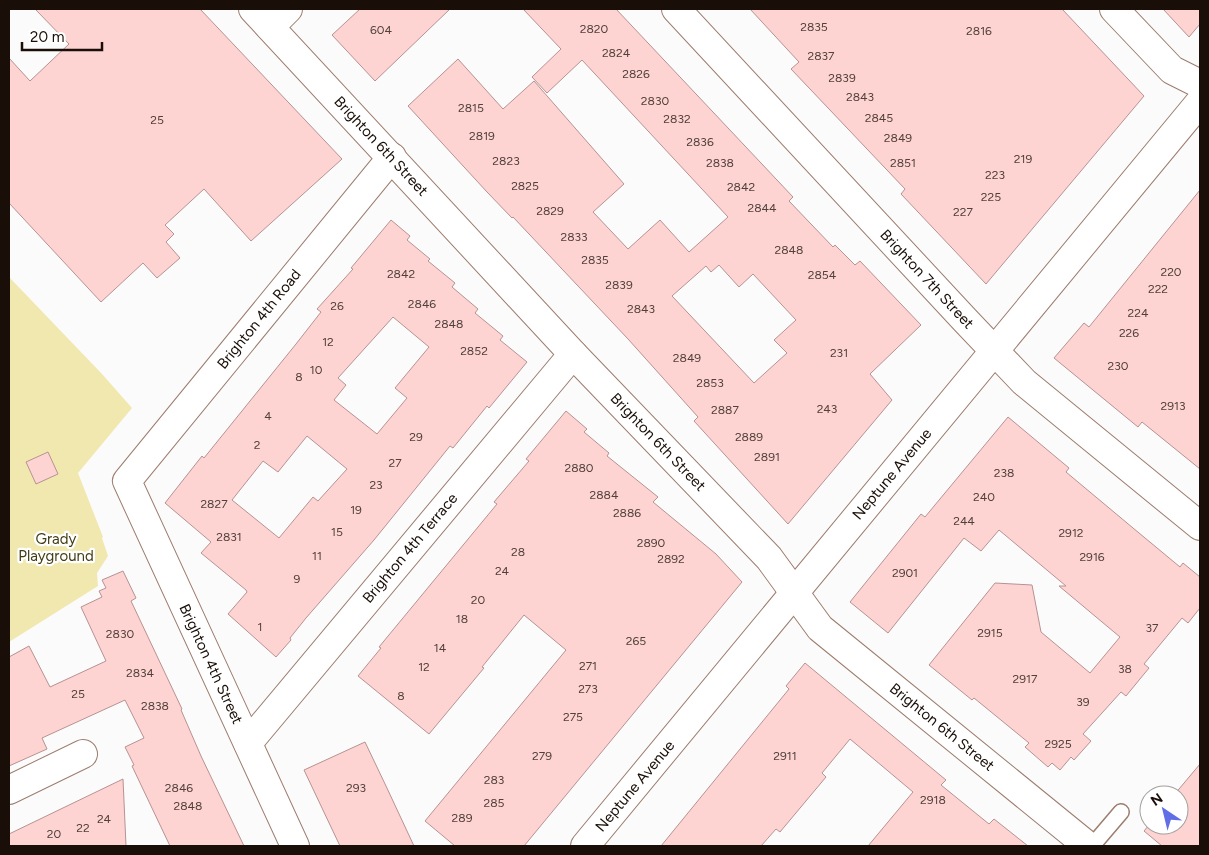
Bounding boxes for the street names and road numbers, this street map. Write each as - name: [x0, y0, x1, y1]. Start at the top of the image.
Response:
- street label: Brighton 6th Street: [330, 92, 432, 200]
- street label: Brighton 7th Street: [876, 226, 978, 333]
- street label: Brighton 4th Road: [213, 266, 305, 372]
- street label: Brighton 6th Street: [607, 389, 710, 495]
- street label: Neptune Avenue: [849, 425, 935, 523]
- street label: Brighton 4th Terrace: [359, 489, 461, 607]
- street label: Brighton 4th Street: [175, 601, 247, 727]
- street label: Brighton 6th Street: [886, 679, 998, 775]
- street label: Neptune Avenue: [592, 737, 678, 835]

